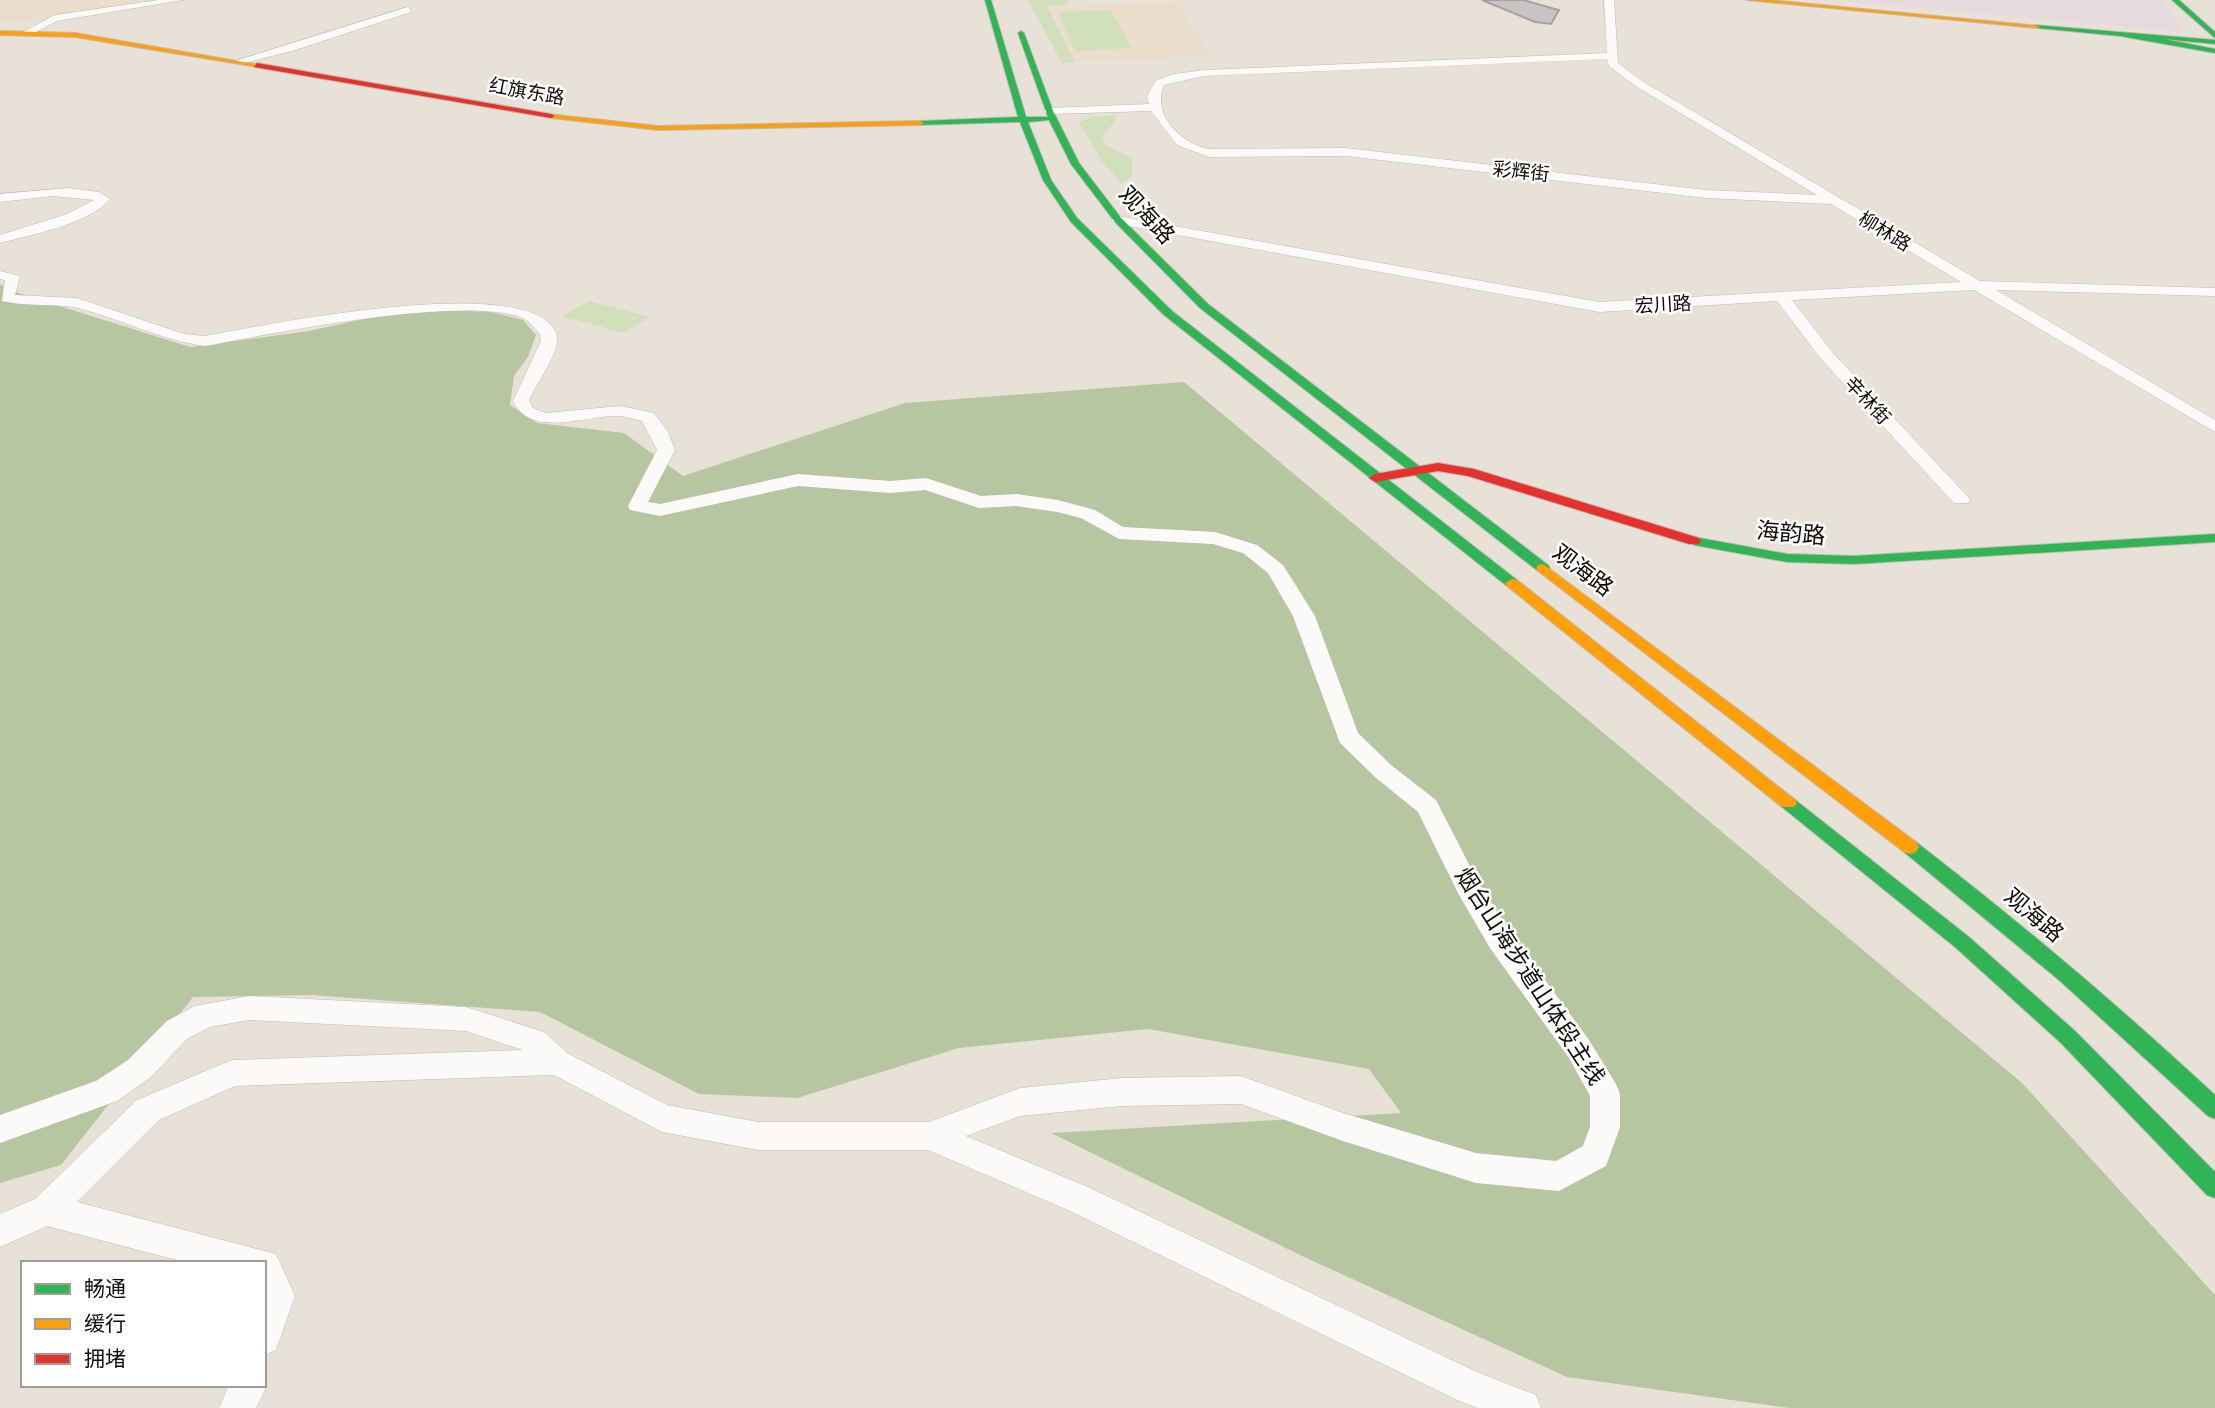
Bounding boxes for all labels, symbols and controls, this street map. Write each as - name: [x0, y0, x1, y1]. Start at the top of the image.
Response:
- street label: 红旗东路: [487, 73, 567, 109]
- street label: 彩辉街: [1491, 156, 1551, 186]
- street label: 观海路: [1113, 180, 1181, 250]
- street label: 柳林路: [1854, 206, 1916, 256]
- street label: 宏川路: [1634, 291, 1692, 317]
- street label: 辛林街: [1840, 371, 1896, 429]
- street label: 海韵路: [1755, 515, 1827, 550]
- street label: 观海路: [1547, 537, 1620, 602]
- street label: 烟台山海步道山体段主线: [1449, 862, 1611, 1090]
- street label: 观海路: [1999, 881, 2070, 948]
- legend: [21, 1261, 266, 1387]
- text: 畅通: [84, 1275, 126, 1302]
- text: 缓行: [84, 1310, 126, 1337]
- text: 拥堵: [84, 1345, 126, 1372]

